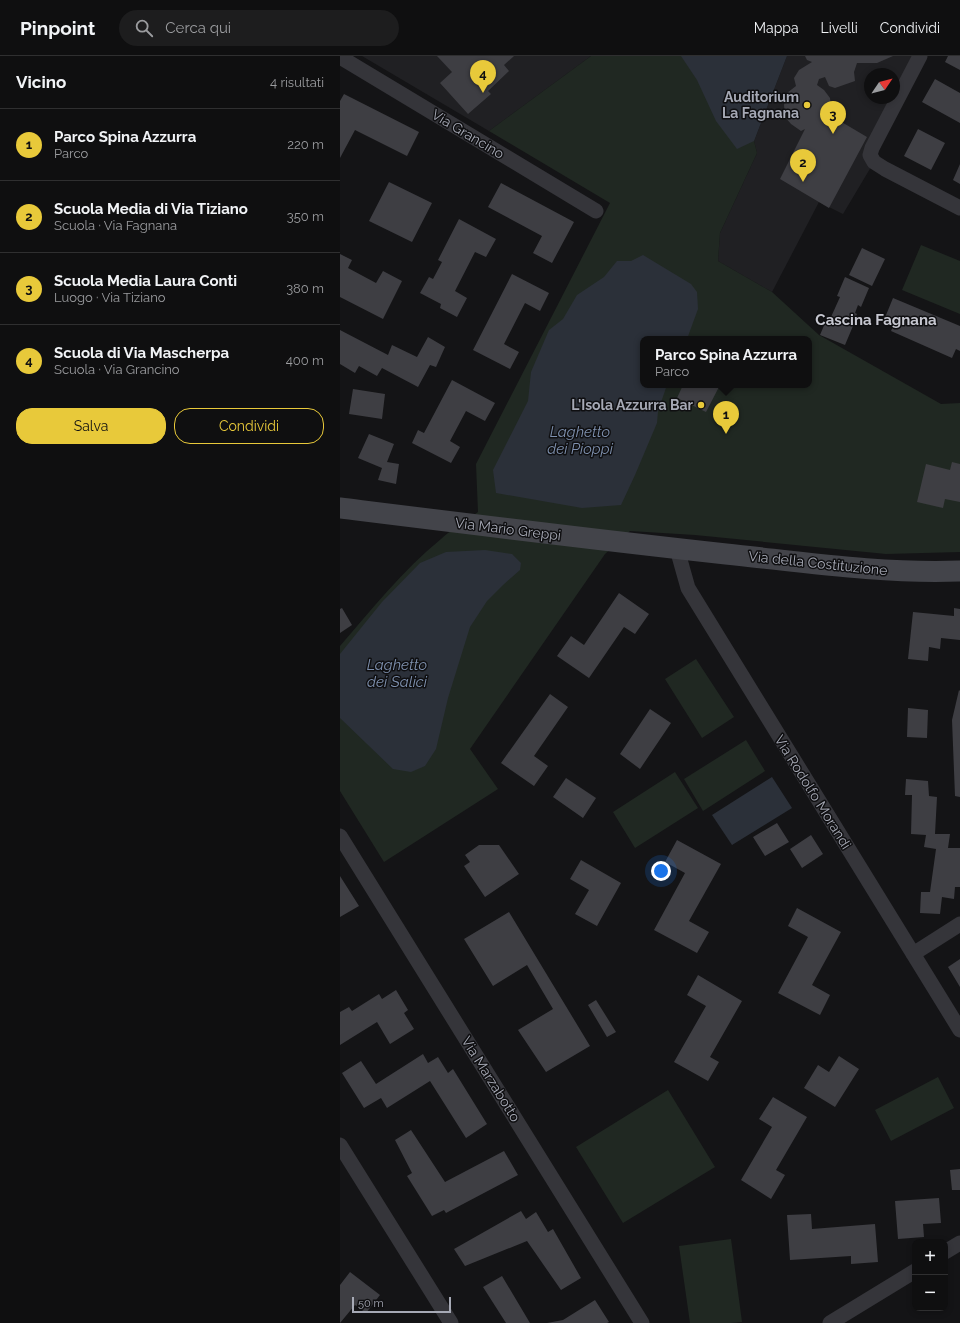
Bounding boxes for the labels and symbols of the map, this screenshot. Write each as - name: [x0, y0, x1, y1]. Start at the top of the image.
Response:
- pin: 4: [470, 60, 496, 93]
- north arrow: [864, 68, 900, 104]
- place label: Auditorium La Fagnana: [722, 89, 799, 121]
- marker: Auditorium La Fagnana: [802, 100, 812, 110]
- pin: 3: [820, 101, 846, 134]
- street label: Via Grancino: [429, 106, 507, 162]
- pin: 2: [790, 149, 816, 182]
- district label: Cascina Fagnana: [815, 311, 937, 329]
- place label: L'Isola Azzurra Bar: [571, 397, 694, 413]
- marker: L'Isola Azzurra Bar: [696, 400, 706, 410]
- pin: 1: [713, 401, 739, 434]
- water label: Laghetto dei Pioppi: [547, 423, 614, 458]
- street label: Via Mario Greppi: [454, 515, 562, 543]
- street label: Via della Costituzione: [748, 548, 888, 578]
- water label: Laghetto dei Salici: [367, 656, 428, 691]
- street label: Via Rodolfo Morandi: [771, 732, 855, 852]
- your location: [651, 861, 671, 881]
- street label: Via Marzabotto: [458, 1033, 524, 1125]
- scale bar: [352, 1295, 451, 1314]

